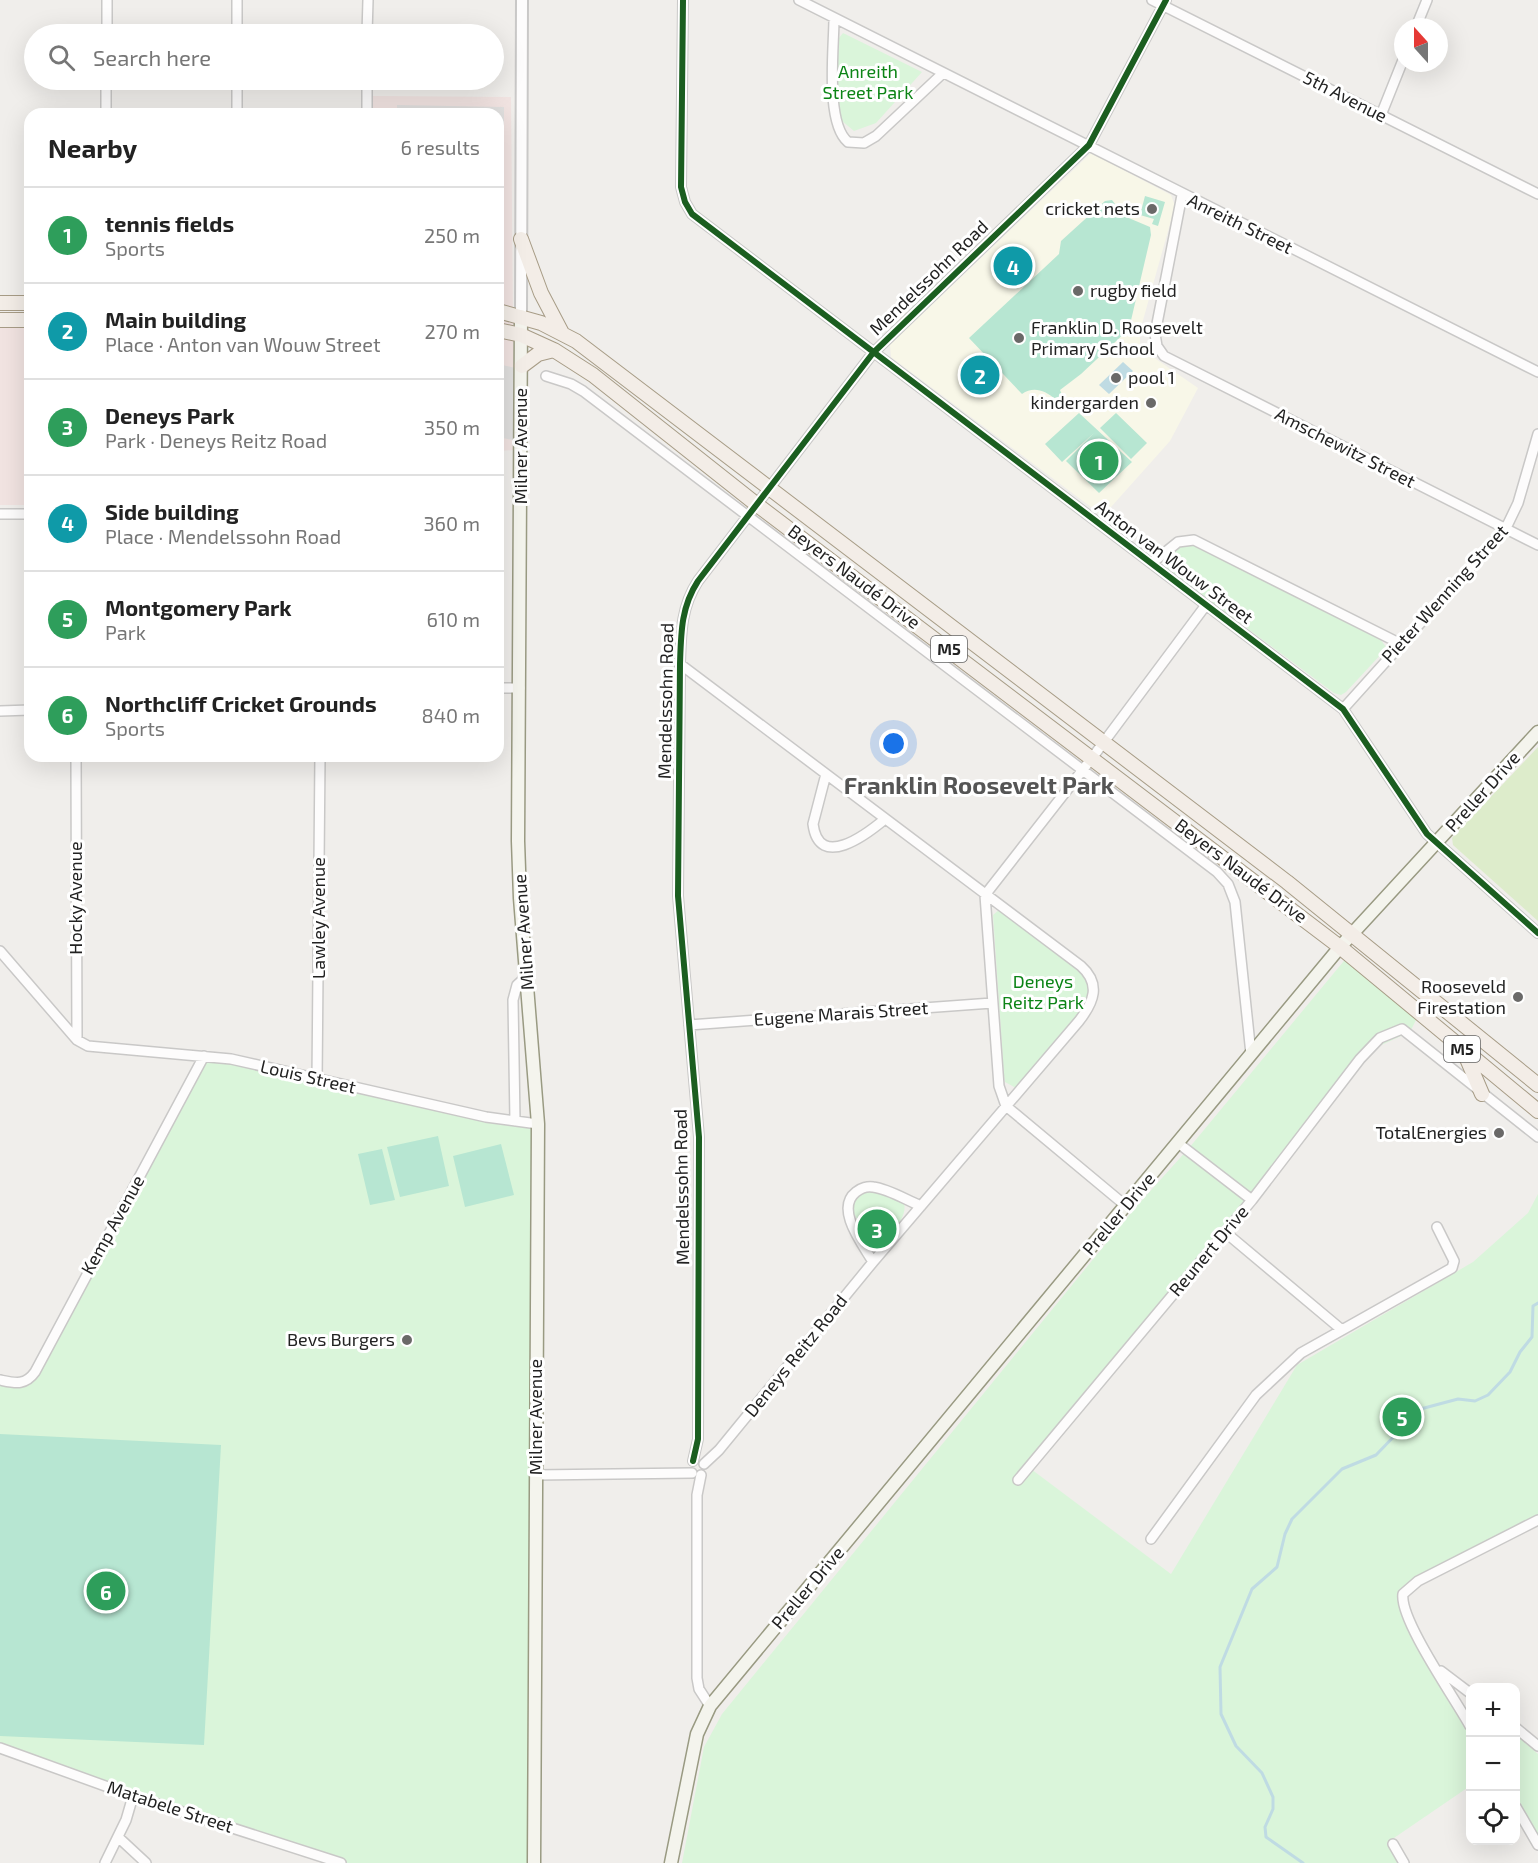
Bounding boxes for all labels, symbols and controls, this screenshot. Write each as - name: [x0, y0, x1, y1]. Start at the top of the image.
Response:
- north arrow: [1394, 18, 1448, 72]
- search box: [24, 24, 504, 90]
- icon: search: [45, 41, 78, 74]
- text: Search here: [93, 44, 211, 70]
- park label: Anreith Street Park: [823, 60, 913, 103]
- street label: 5th Avenue: [1300, 66, 1391, 127]
- text: Nearby: [48, 132, 137, 163]
- text: 6 results: [400, 135, 480, 159]
- street label: Anreith Street: [1184, 188, 1297, 258]
- place label: cricket nets: [1045, 197, 1140, 219]
- marker: cricket nets: [1145, 202, 1159, 216]
- text: tennis fields: [105, 210, 234, 236]
- street label: Mendelssohn Road: [865, 215, 992, 339]
- text: 1: [63, 223, 72, 247]
- text: 250 m: [424, 223, 480, 247]
- text: Sports: [105, 236, 165, 260]
- pin: 4: [994, 244, 1032, 288]
- place label: rugby field: [1090, 279, 1177, 301]
- marker: rugby field: [1071, 284, 1085, 298]
- text: Main building: [105, 306, 246, 332]
- place label: Franklin D. Roosevelt Primary School: [1031, 316, 1203, 359]
- text: 2: [62, 319, 73, 343]
- text: 270 m: [424, 319, 480, 343]
- marker: Franklin D. Roosevelt Primary School: [1012, 331, 1026, 345]
- text: Place · Anton van Wouw Street: [105, 332, 381, 356]
- pin: 2: [960, 352, 1000, 398]
- place label: pool 1: [1128, 366, 1175, 388]
- marker: pool 1: [1109, 371, 1123, 385]
- street label: Milner Avenue: [509, 388, 531, 504]
- place label: kindergarden: [1030, 391, 1139, 413]
- marker: kindergarden: [1144, 396, 1158, 410]
- text: Deneys Park: [105, 402, 235, 428]
- street label: Amschewitz Street: [1272, 402, 1419, 492]
- text: 3: [62, 415, 73, 439]
- text: 350 m: [424, 415, 480, 439]
- text: Park · Deneys Reitz Road: [105, 428, 327, 452]
- pin: 1: [1080, 438, 1118, 484]
- street label: Anton van Wouw Street: [1091, 495, 1258, 628]
- text: Side building: [105, 498, 239, 524]
- text: 4: [61, 511, 74, 535]
- text: 360 m: [423, 511, 480, 535]
- street label: Beyers Naudé Drive: [784, 519, 925, 633]
- street label: Pieter Wenning Street: [1376, 520, 1512, 667]
- text: Place · Mendelssohn Road: [105, 524, 341, 548]
- text: Montgomery Park: [105, 594, 292, 620]
- text: 5: [62, 607, 73, 631]
- text: 610 m: [427, 607, 480, 631]
- text: Park: [105, 620, 146, 644]
- street label: Mendelssohn Road: [653, 623, 677, 779]
- road number: M5: [931, 636, 967, 662]
- text: Northcliff Cricket Grounds: [105, 690, 377, 716]
- text: 6: [62, 703, 73, 727]
- text: 840 m: [422, 703, 480, 727]
- text: Sports: [105, 716, 165, 740]
- your location: [879, 729, 908, 758]
- street label: Preller Drive: [1440, 746, 1524, 836]
- district label: Franklin Roosevelt Park: [844, 770, 1115, 799]
- street label: Beyers Naudé Drive: [1171, 813, 1312, 927]
- street label: Hocky Avenue: [64, 841, 86, 955]
- street label: Lawley Avenue: [307, 857, 329, 979]
- street label: Milner Avenue: [508, 873, 538, 991]
- park label: Deneys Reitz Park: [1002, 970, 1084, 1013]
- place label: Rooseveld Firestation: [1417, 975, 1506, 1018]
- marker: Rooseveld Firestation: [1511, 990, 1525, 1004]
- street label: Eugene Marais Street: [753, 996, 929, 1030]
- road number: M5: [1444, 1036, 1480, 1062]
- street label: Louis Street: [258, 1054, 358, 1098]
- street label: Mendelssohn Road: [669, 1109, 693, 1265]
- place label: TotalEnergies: [1376, 1121, 1487, 1143]
- marker: TotalEnergies: [1492, 1126, 1506, 1140]
- street label: Preller Drive: [1077, 1168, 1159, 1259]
- street label: Kemp Avenue: [76, 1171, 148, 1278]
- street label: Reunert Drive: [1164, 1200, 1253, 1300]
- pin: 3: [858, 1206, 896, 1252]
- street label: Deneys Reitz Road: [739, 1290, 851, 1421]
- place label: Bevs Burgers: [287, 1328, 395, 1350]
- marker: Bevs Burgers: [400, 1333, 414, 1347]
- street label: Milner Avenue: [524, 1359, 546, 1475]
- pin: 5: [1382, 1394, 1422, 1440]
- street label: Preller Drive: [766, 1542, 848, 1633]
- pin: 6: [86, 1568, 126, 1614]
- map controls: [1466, 1683, 1520, 1845]
- button: +: [1466, 1683, 1520, 1737]
- button: −: [1466, 1737, 1520, 1791]
- street label: Matabele Street: [104, 1775, 236, 1837]
- button: locate: [1466, 1791, 1520, 1845]

